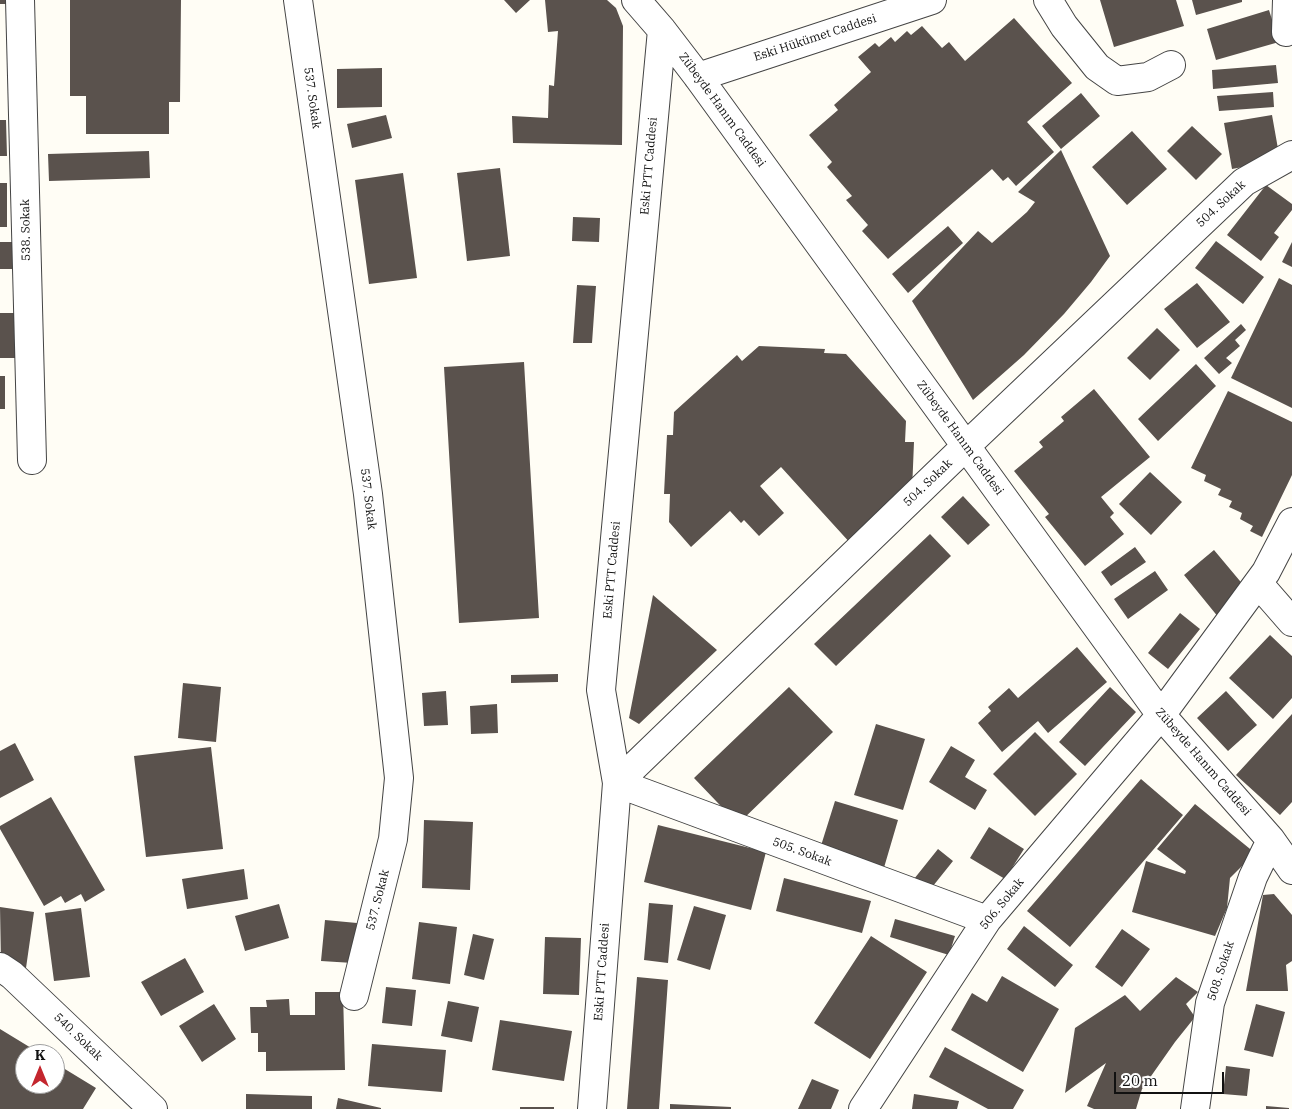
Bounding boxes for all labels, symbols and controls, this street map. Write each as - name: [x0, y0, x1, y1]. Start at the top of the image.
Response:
- street label: Eski Hükümet Caddesi: [752, 11, 878, 65]
- street label: Zübeyde Hanım Caddesi: [676, 50, 768, 170]
- street label: 537. Sokak: [301, 66, 323, 130]
- street label: Eski PTT Caddesi: [638, 116, 660, 216]
- street label: 504. Sokak: [1193, 178, 1249, 230]
- street label: 538. Sokak: [18, 199, 34, 261]
- street label: Zübeyde Hanım Caddesi: [914, 378, 1006, 498]
- street label: 504. Sokak: [901, 456, 955, 510]
- street label: 537. Sokak: [357, 467, 379, 531]
- street label: Eski PTT Caddesi: [601, 520, 623, 620]
- street label: Zübeyde Hanım Caddesi: [1152, 705, 1254, 819]
- street label: 505. Sokak: [770, 835, 834, 869]
- street label: 537. Sokak: [364, 868, 392, 932]
- street label: 506. Sokak: [977, 875, 1027, 933]
- street label: Eski PTT Caddesi: [591, 923, 613, 1021]
- street label: 508. Sokak: [1205, 939, 1237, 1003]
- street label: 540. Sokak: [51, 1010, 105, 1064]
- north arrow: [15, 1044, 65, 1094]
- text: K: [35, 1046, 45, 1064]
- scale bar: [1117, 1062, 1227, 1094]
- text: 20 m: [1122, 1071, 1158, 1090]

